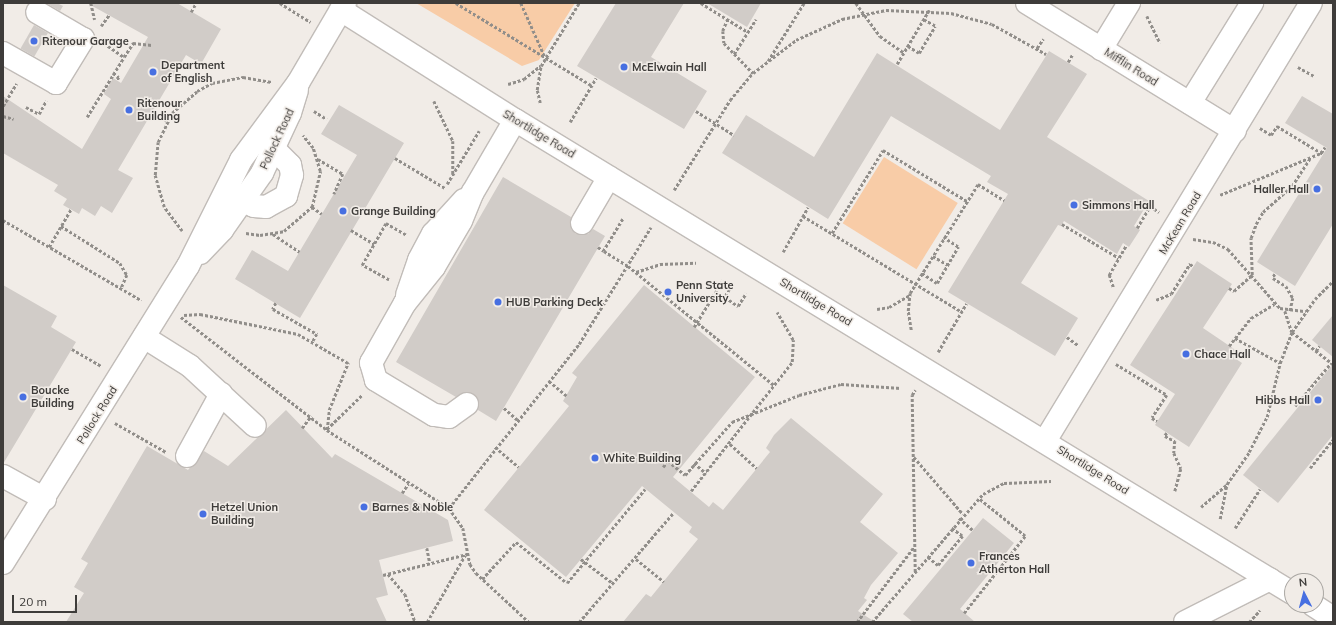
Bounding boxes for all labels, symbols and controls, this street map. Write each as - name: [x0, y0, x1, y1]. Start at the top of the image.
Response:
- place label: Ritenour Garage: [42, 34, 129, 48]
- marker: Ritenour Garage: [29, 36, 39, 46]
- street label: Mifflin Road: [1102, 45, 1160, 89]
- place label: Department of English: [161, 59, 225, 85]
- place label: McElwain Hall: [632, 60, 707, 74]
- marker: McElwain Hall: [619, 62, 629, 72]
- marker: Department of English: [148, 67, 158, 77]
- place label: Ritenour Building: [137, 97, 182, 123]
- marker: Ritenour Building: [124, 105, 134, 115]
- street label: Pollock Road: [257, 106, 297, 172]
- street label: Shortlidge Road: [500, 107, 578, 161]
- place label: Haller Hall: [1253, 182, 1309, 196]
- marker: Haller Hall: [1312, 184, 1322, 194]
- street label: McKean Road: [1156, 189, 1204, 257]
- place label: Simmons Hall: [1082, 198, 1154, 212]
- marker: Simmons Hall: [1069, 200, 1079, 210]
- place label: Grange Building: [351, 204, 436, 218]
- marker: Grange Building: [338, 206, 348, 216]
- street label: Shortlidge Road: [777, 275, 855, 329]
- place label: Penn State University: [676, 279, 734, 305]
- marker: Penn State University: [663, 287, 673, 297]
- place label: HUB Parking Deck: [506, 295, 603, 309]
- marker: HUB Parking Deck: [493, 297, 503, 307]
- place label: Chace Hall: [1194, 347, 1251, 361]
- marker: Chace Hall: [1181, 349, 1191, 359]
- place label: Boucke Building: [31, 384, 74, 410]
- street label: Pollock Road: [74, 384, 120, 446]
- marker: Boucke Building: [18, 392, 28, 402]
- place label: Hibbs Hall: [1255, 393, 1310, 407]
- marker: Hibbs Hall: [1313, 395, 1323, 405]
- street label: Shortlidge Road: [1055, 443, 1131, 497]
- place label: White Building: [603, 451, 681, 465]
- marker: White Building: [590, 453, 600, 463]
- place label: Barnes & Noble: [372, 500, 453, 514]
- place label: Hetzel Union Building: [211, 501, 278, 527]
- marker: Barnes & Noble: [359, 502, 369, 512]
- marker: Hetzel Union Building: [198, 509, 208, 519]
- place label: Frances Atherton Hall: [979, 550, 1050, 576]
- marker: Frances Atherton Hall: [966, 558, 976, 568]
- north arrow: [1284, 573, 1324, 613]
- text: N: [1298, 575, 1308, 589]
- scale bar: [14, 587, 79, 613]
- text: 20 m: [19, 594, 47, 609]

